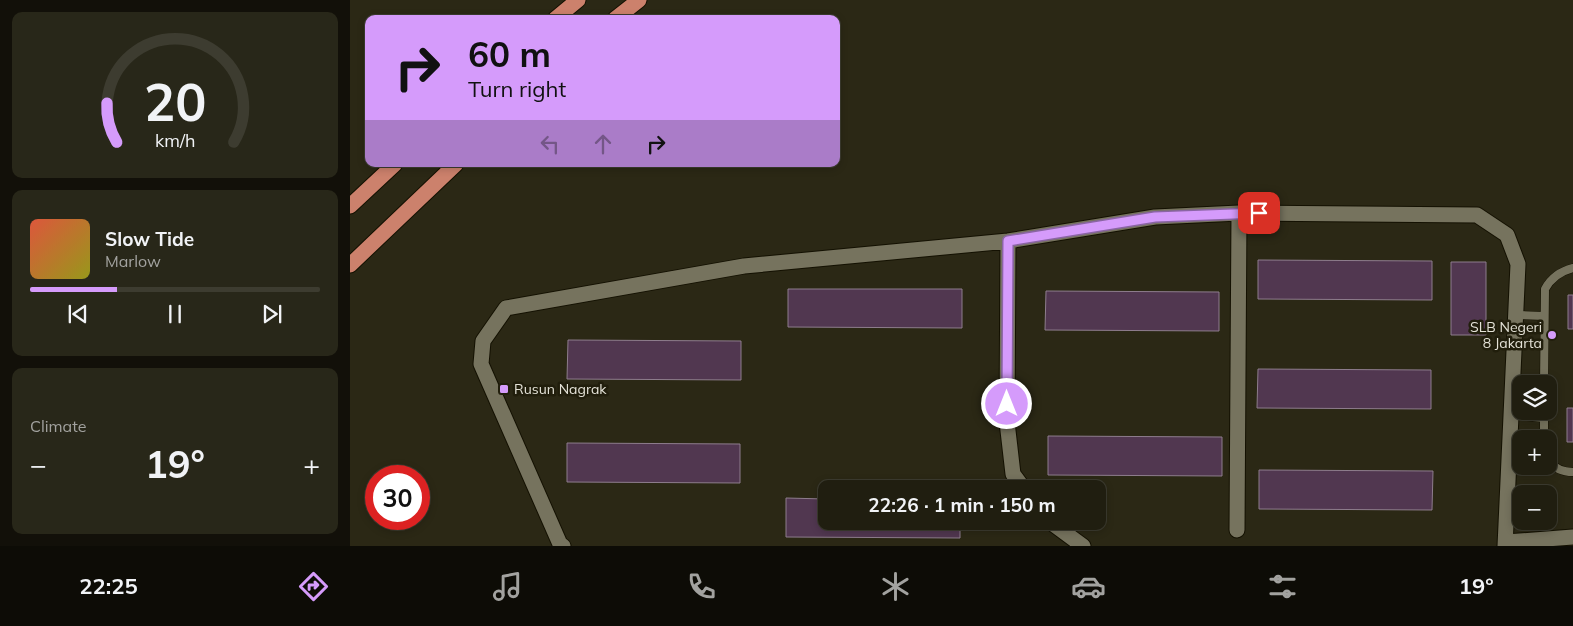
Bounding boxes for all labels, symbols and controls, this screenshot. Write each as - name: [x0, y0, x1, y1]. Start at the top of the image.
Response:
- text: 60 m: [468, 32, 551, 76]
- icon: right: [385, 35, 450, 100]
- text: 20: [144, 69, 206, 134]
- text: Turn right: [468, 75, 566, 103]
- text: km/h: [155, 129, 195, 151]
- icon: left: [536, 130, 564, 158]
- icon: ahead: [589, 130, 617, 158]
- icon: right: [642, 130, 670, 158]
- pin: [1238, 192, 1280, 234]
- icon: arrive: [1245, 199, 1273, 227]
- text: Slow Tide: [105, 227, 194, 251]
- text: Marlow: [105, 251, 161, 271]
- icon: previous: [64, 300, 92, 328]
- icon: pause: [161, 300, 189, 328]
- icon: next: [258, 300, 286, 328]
- place label: SLB Negeri 8 Jakarta: [1470, 318, 1542, 352]
- marker: SLB Negeri 8 Jakarta: [1546, 329, 1558, 341]
- map controls: [1512, 375, 1557, 530]
- button: layers: [1512, 375, 1557, 420]
- position arrow: [980, 377, 1032, 429]
- place label: Rusun Nagrak: [514, 380, 607, 398]
- marker: Rusun Nagrak: [498, 383, 510, 395]
- text: Climate: [30, 416, 86, 436]
- button: +: [1512, 430, 1557, 475]
- text: 19°: [145, 440, 205, 488]
- text: −: [30, 447, 47, 482]
- text: +: [303, 447, 320, 482]
- speed limit sign: 30: [365, 465, 430, 530]
- button: −: [1512, 485, 1557, 530]
- text: 22:26 · 1 min · 150 m: [868, 493, 1056, 517]
- icon: directions: [296, 569, 331, 604]
- icon: music: [490, 569, 525, 604]
- icon: phone: [684, 569, 719, 604]
- icon: climate: [878, 569, 913, 604]
- icon: car: [1071, 569, 1106, 604]
- icon: filters: [1265, 569, 1300, 604]
- text: 22:25: [79, 572, 138, 600]
- text: 19°: [1459, 572, 1494, 600]

